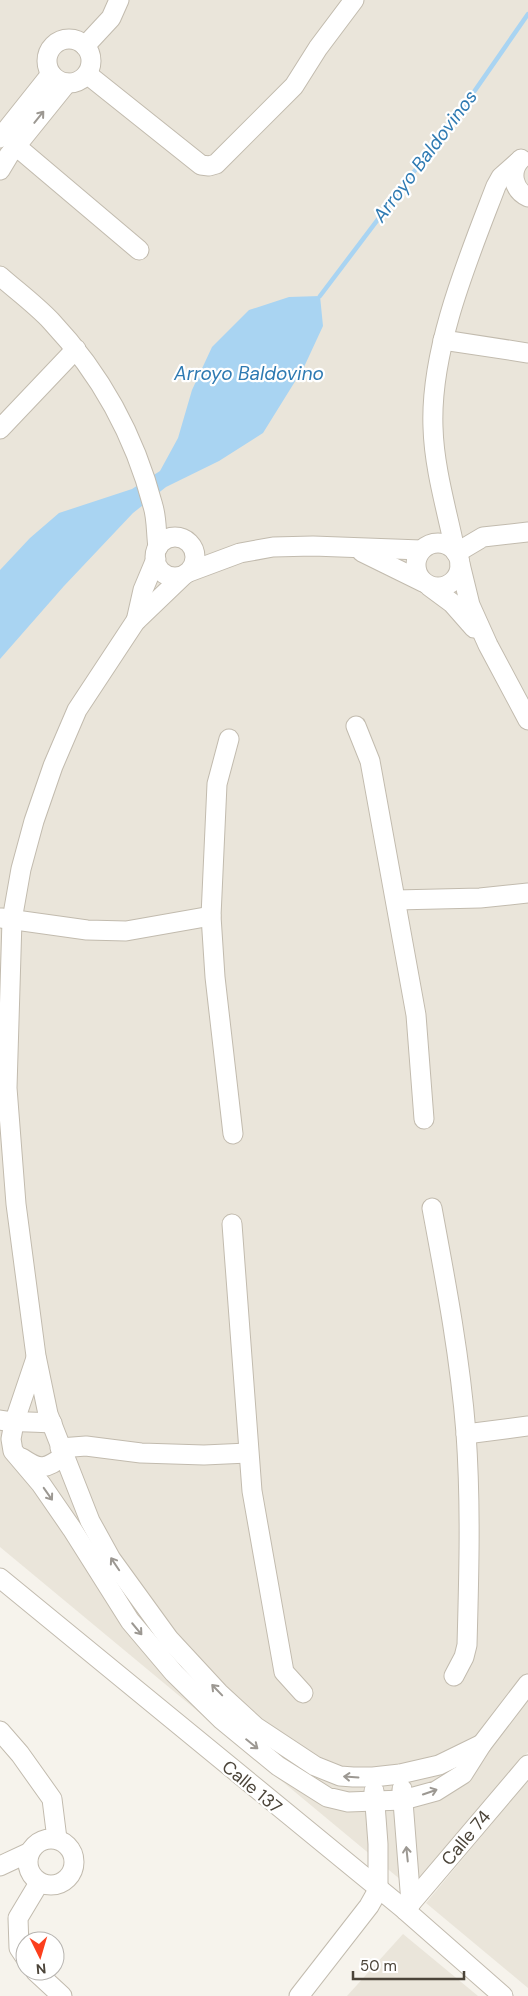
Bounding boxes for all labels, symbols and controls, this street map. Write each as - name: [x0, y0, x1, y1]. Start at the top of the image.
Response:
- water label: Arroyo Baldovinos: [366, 85, 483, 228]
- one-way arrow: [34, 111, 45, 124]
- water label: Arroyo Baldovino: [173, 361, 324, 386]
- one-way arrow: [43, 1487, 53, 1501]
- one-way arrow: [110, 1558, 120, 1572]
- one-way arrow: [132, 1623, 143, 1636]
- one-way arrow: [211, 1684, 223, 1697]
- one-way arrow: [245, 1739, 258, 1750]
- street label: Calle 137: [217, 1755, 287, 1819]
- one-way arrow: [344, 1772, 360, 1781]
- one-way arrow: [422, 1787, 438, 1796]
- street label: Calle 74: [436, 1805, 496, 1871]
- one-way arrow: [402, 1846, 412, 1862]
- north arrow: [15, 1931, 65, 1981]
- scale bar: [353, 1948, 464, 1980]
- text: 50 m: [360, 1956, 397, 1976]
- text: N: [35, 1960, 47, 1978]

